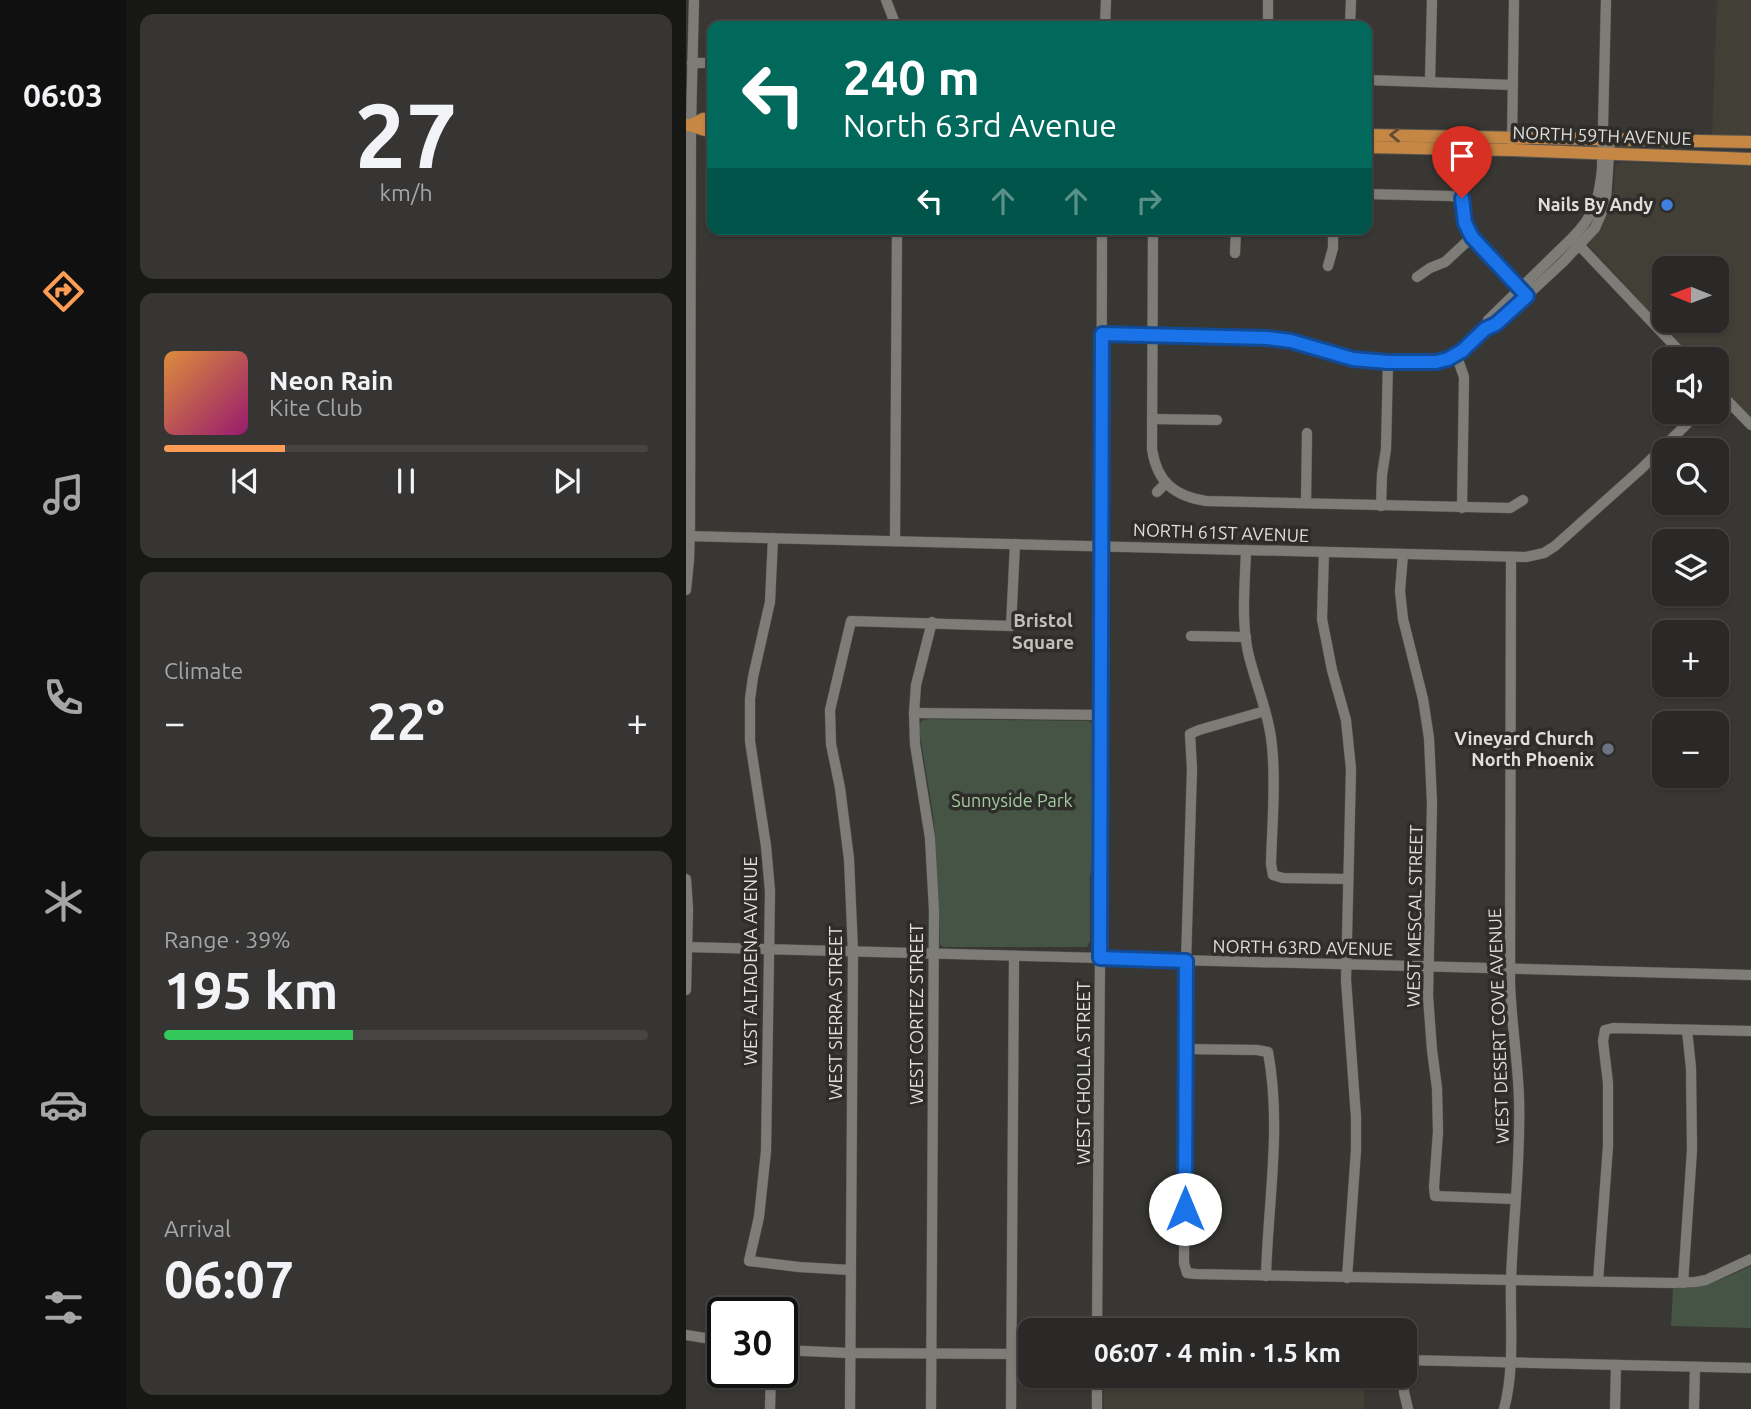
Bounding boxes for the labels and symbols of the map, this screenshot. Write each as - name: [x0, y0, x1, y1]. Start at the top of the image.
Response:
- street label: NORTH 59TH AVENUE: [1512, 122, 1692, 148]
- pin: [1432, 126, 1492, 198]
- one-way arrow: [1389, 128, 1400, 143]
- place label: Nails By Andy: [1537, 194, 1653, 214]
- marker: Nails By Andy: [1659, 197, 1675, 213]
- north arrow: [1652, 256, 1729, 332]
- street label: NORTH 61ST AVENUE: [1133, 519, 1309, 545]
- district label: Bristol Square: [1012, 609, 1074, 653]
- place label: Vineyard Church North Phoenix: [1454, 728, 1594, 769]
- marker: Vineyard Church North Phoenix: [1600, 741, 1616, 757]
- park label: Sunnyside Park: [951, 790, 1073, 810]
- street label: WEST MESCAL STREET: [1402, 824, 1426, 1007]
- street label: WEST ALTADENA AVENUE: [740, 856, 760, 1066]
- street label: WEST DESERT COVE AVENUE: [1484, 908, 1512, 1144]
- street label: WEST CORTEZ STREET: [906, 923, 926, 1105]
- street label: WEST SIERRA STREET: [825, 926, 845, 1100]
- street label: NORTH 63RD AVENUE: [1213, 935, 1393, 959]
- street label: WEST CHOLLA STREET: [1073, 981, 1093, 1165]
- position arrow: [1148, 1172, 1222, 1246]
- speed limit sign: 30: [707, 1297, 798, 1388]

